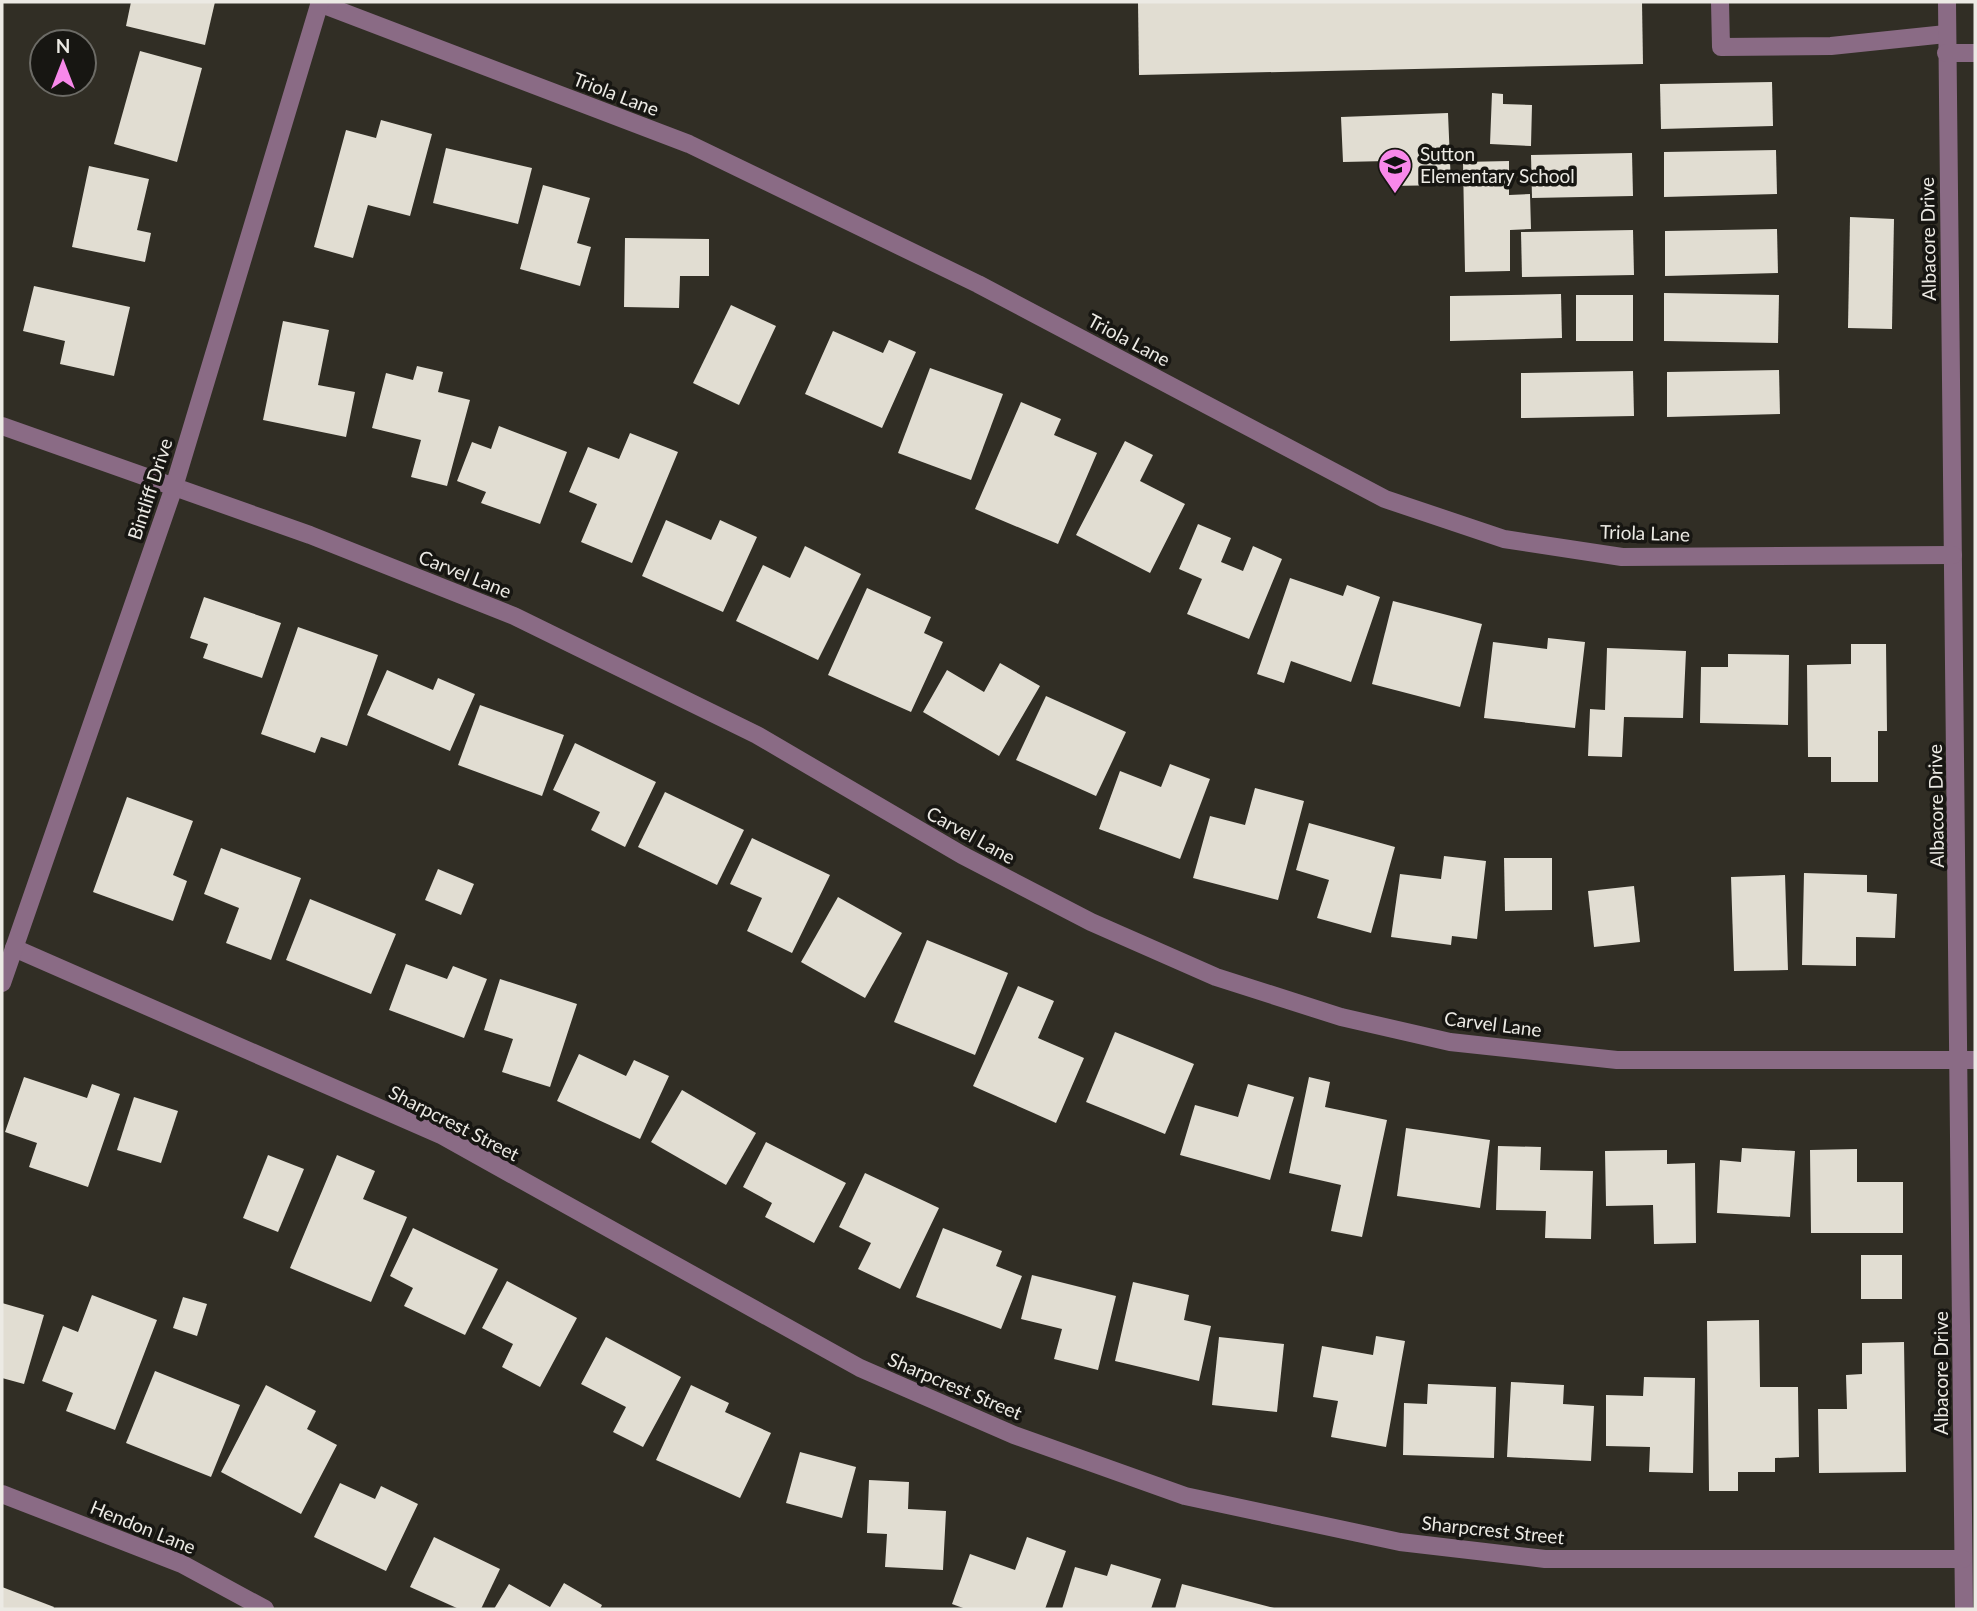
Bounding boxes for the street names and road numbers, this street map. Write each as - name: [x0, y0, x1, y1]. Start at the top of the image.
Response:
- street label: Triola Lane: [570, 67, 662, 120]
- street label: Albacore Drive: [1915, 177, 1940, 301]
- street label: Triola Lane: [1084, 308, 1174, 371]
- street label: Bintliff Drive: [122, 435, 177, 543]
- street label: Triola Lane: [1600, 519, 1690, 546]
- street label: Carvel Lane: [416, 545, 515, 603]
- street label: Albacore Drive: [1923, 744, 1948, 868]
- street label: Carvel Lane: [923, 801, 1020, 868]
- street label: Carvel Lane: [1443, 1006, 1543, 1041]
- street label: Sharpcrest Street: [385, 1080, 523, 1165]
- street label: Albacore Drive: [1929, 1311, 1952, 1435]
- street label: Sharpcrest Street: [885, 1347, 1026, 1424]
- street label: Hendon Lane: [87, 1495, 199, 1558]
- street label: Sharpcrest Street: [1421, 1511, 1566, 1548]

